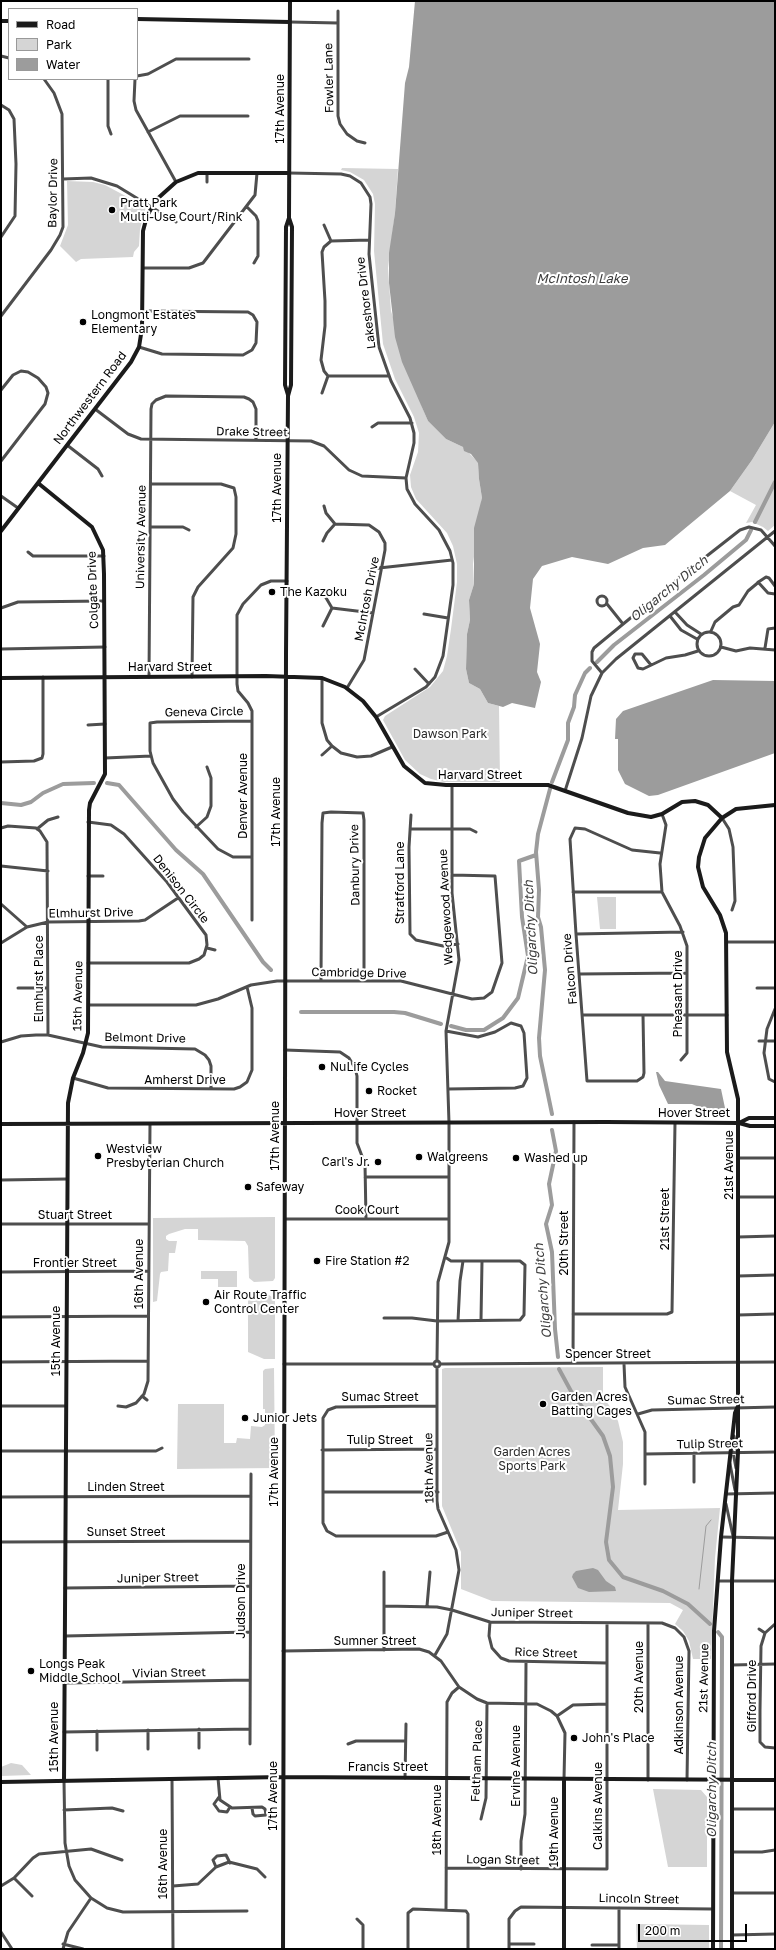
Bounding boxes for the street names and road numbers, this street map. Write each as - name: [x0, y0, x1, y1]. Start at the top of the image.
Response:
- street label: Fowler Lane: [321, 43, 337, 113]
- street label: 17th Avenue: [273, 74, 287, 144]
- street label: Baylor Drive: [45, 158, 61, 228]
- street label: Lakeshore Drive: [353, 256, 379, 350]
- street label: Northwestern Road: [50, 349, 130, 447]
- street label: Drake Street: [216, 424, 288, 440]
- street label: 17th Avenue: [270, 453, 284, 523]
- street label: University Avenue: [133, 485, 149, 589]
- street label: Colgate Drive: [84, 551, 102, 629]
- street label: McIntosh Drive: [352, 555, 382, 643]
- street label: Harvard Street: [128, 660, 212, 674]
- street label: Geneva Circle: [164, 704, 244, 720]
- street label: Denver Avenue: [236, 753, 250, 839]
- street label: Harvard Street: [438, 768, 522, 782]
- street label: 17th Avenue: [269, 777, 283, 847]
- street label: Danbury Drive: [347, 824, 363, 906]
- street label: Stratford Lane: [393, 842, 407, 924]
- street label: Wedgewood Avenue: [436, 849, 456, 965]
- street label: Denison Circle: [150, 852, 212, 926]
- street label: Elmhurst Drive: [48, 905, 134, 921]
- street label: Falcon Drive: [560, 933, 580, 1005]
- street label: Elmhurst Place: [32, 935, 46, 1023]
- street label: Pheasant Drive: [671, 951, 685, 1037]
- street label: 15th Avenue: [70, 961, 86, 1031]
- street label: Cambridge Drive: [311, 965, 407, 981]
- street label: Belmont Drive: [104, 1030, 186, 1046]
- street label: Amherst Drive: [144, 1073, 226, 1087]
- street label: 17th Avenue: [268, 1101, 282, 1171]
- street label: Hover Street: [334, 1106, 406, 1120]
- street label: Hover Street: [658, 1106, 730, 1120]
- street label: 21st Avenue: [722, 1130, 736, 1200]
- street label: 21st Street: [658, 1188, 672, 1250]
- street label: Cook Court: [335, 1203, 399, 1217]
- street label: Stuart Street: [38, 1208, 112, 1222]
- street label: 20th Street: [557, 1210, 571, 1276]
- street label: 16th Avenue: [132, 1239, 146, 1309]
- street label: Frontier Street: [33, 1256, 117, 1270]
- street label: 15th Avenue: [49, 1306, 63, 1376]
- street label: Spencer Street: [565, 1347, 651, 1361]
- street label: Sumac Street: [341, 1390, 419, 1404]
- street label: Sumac Street: [667, 1392, 745, 1408]
- street label: Tulip Street: [347, 1433, 413, 1447]
- street label: 18th Avenue: [421, 1433, 437, 1503]
- street label: Tulip Street: [677, 1436, 743, 1452]
- street label: 17th Avenue: [267, 1437, 281, 1507]
- street label: Linden Street: [87, 1480, 165, 1494]
- street label: Sunset Street: [87, 1525, 165, 1539]
- street label: Judson Drive: [234, 1564, 248, 1638]
- street label: Juniper Street: [117, 1570, 199, 1586]
- street label: Juniper Street: [491, 1605, 573, 1621]
- street label: Sumner Street: [333, 1634, 417, 1648]
- street label: 20th Avenue: [632, 1641, 646, 1713]
- street label: 21st Avenue: [696, 1643, 712, 1713]
- street label: Rice Street: [514, 1645, 578, 1661]
- street label: Adkinson Avenue: [672, 1656, 686, 1754]
- street label: Gifford Drive: [745, 1660, 759, 1732]
- street label: Vivian Street: [132, 1665, 206, 1681]
- street label: 15th Avenue: [47, 1702, 61, 1772]
- street label: Feltham Place: [468, 1720, 486, 1802]
- street label: Ervine Avenue: [509, 1725, 523, 1807]
- street label: Francis Street: [348, 1760, 428, 1774]
- street label: 17th Avenue: [266, 1761, 280, 1831]
- street label: Calkins Avenue: [591, 1762, 605, 1850]
- street label: 18th Avenue: [430, 1785, 444, 1855]
- street label: 19th Avenue: [547, 1797, 561, 1867]
- street label: 16th Avenue: [156, 1829, 170, 1899]
- street label: Logan Street: [466, 1852, 540, 1868]
- street label: Lincoln Street: [598, 1891, 680, 1907]

